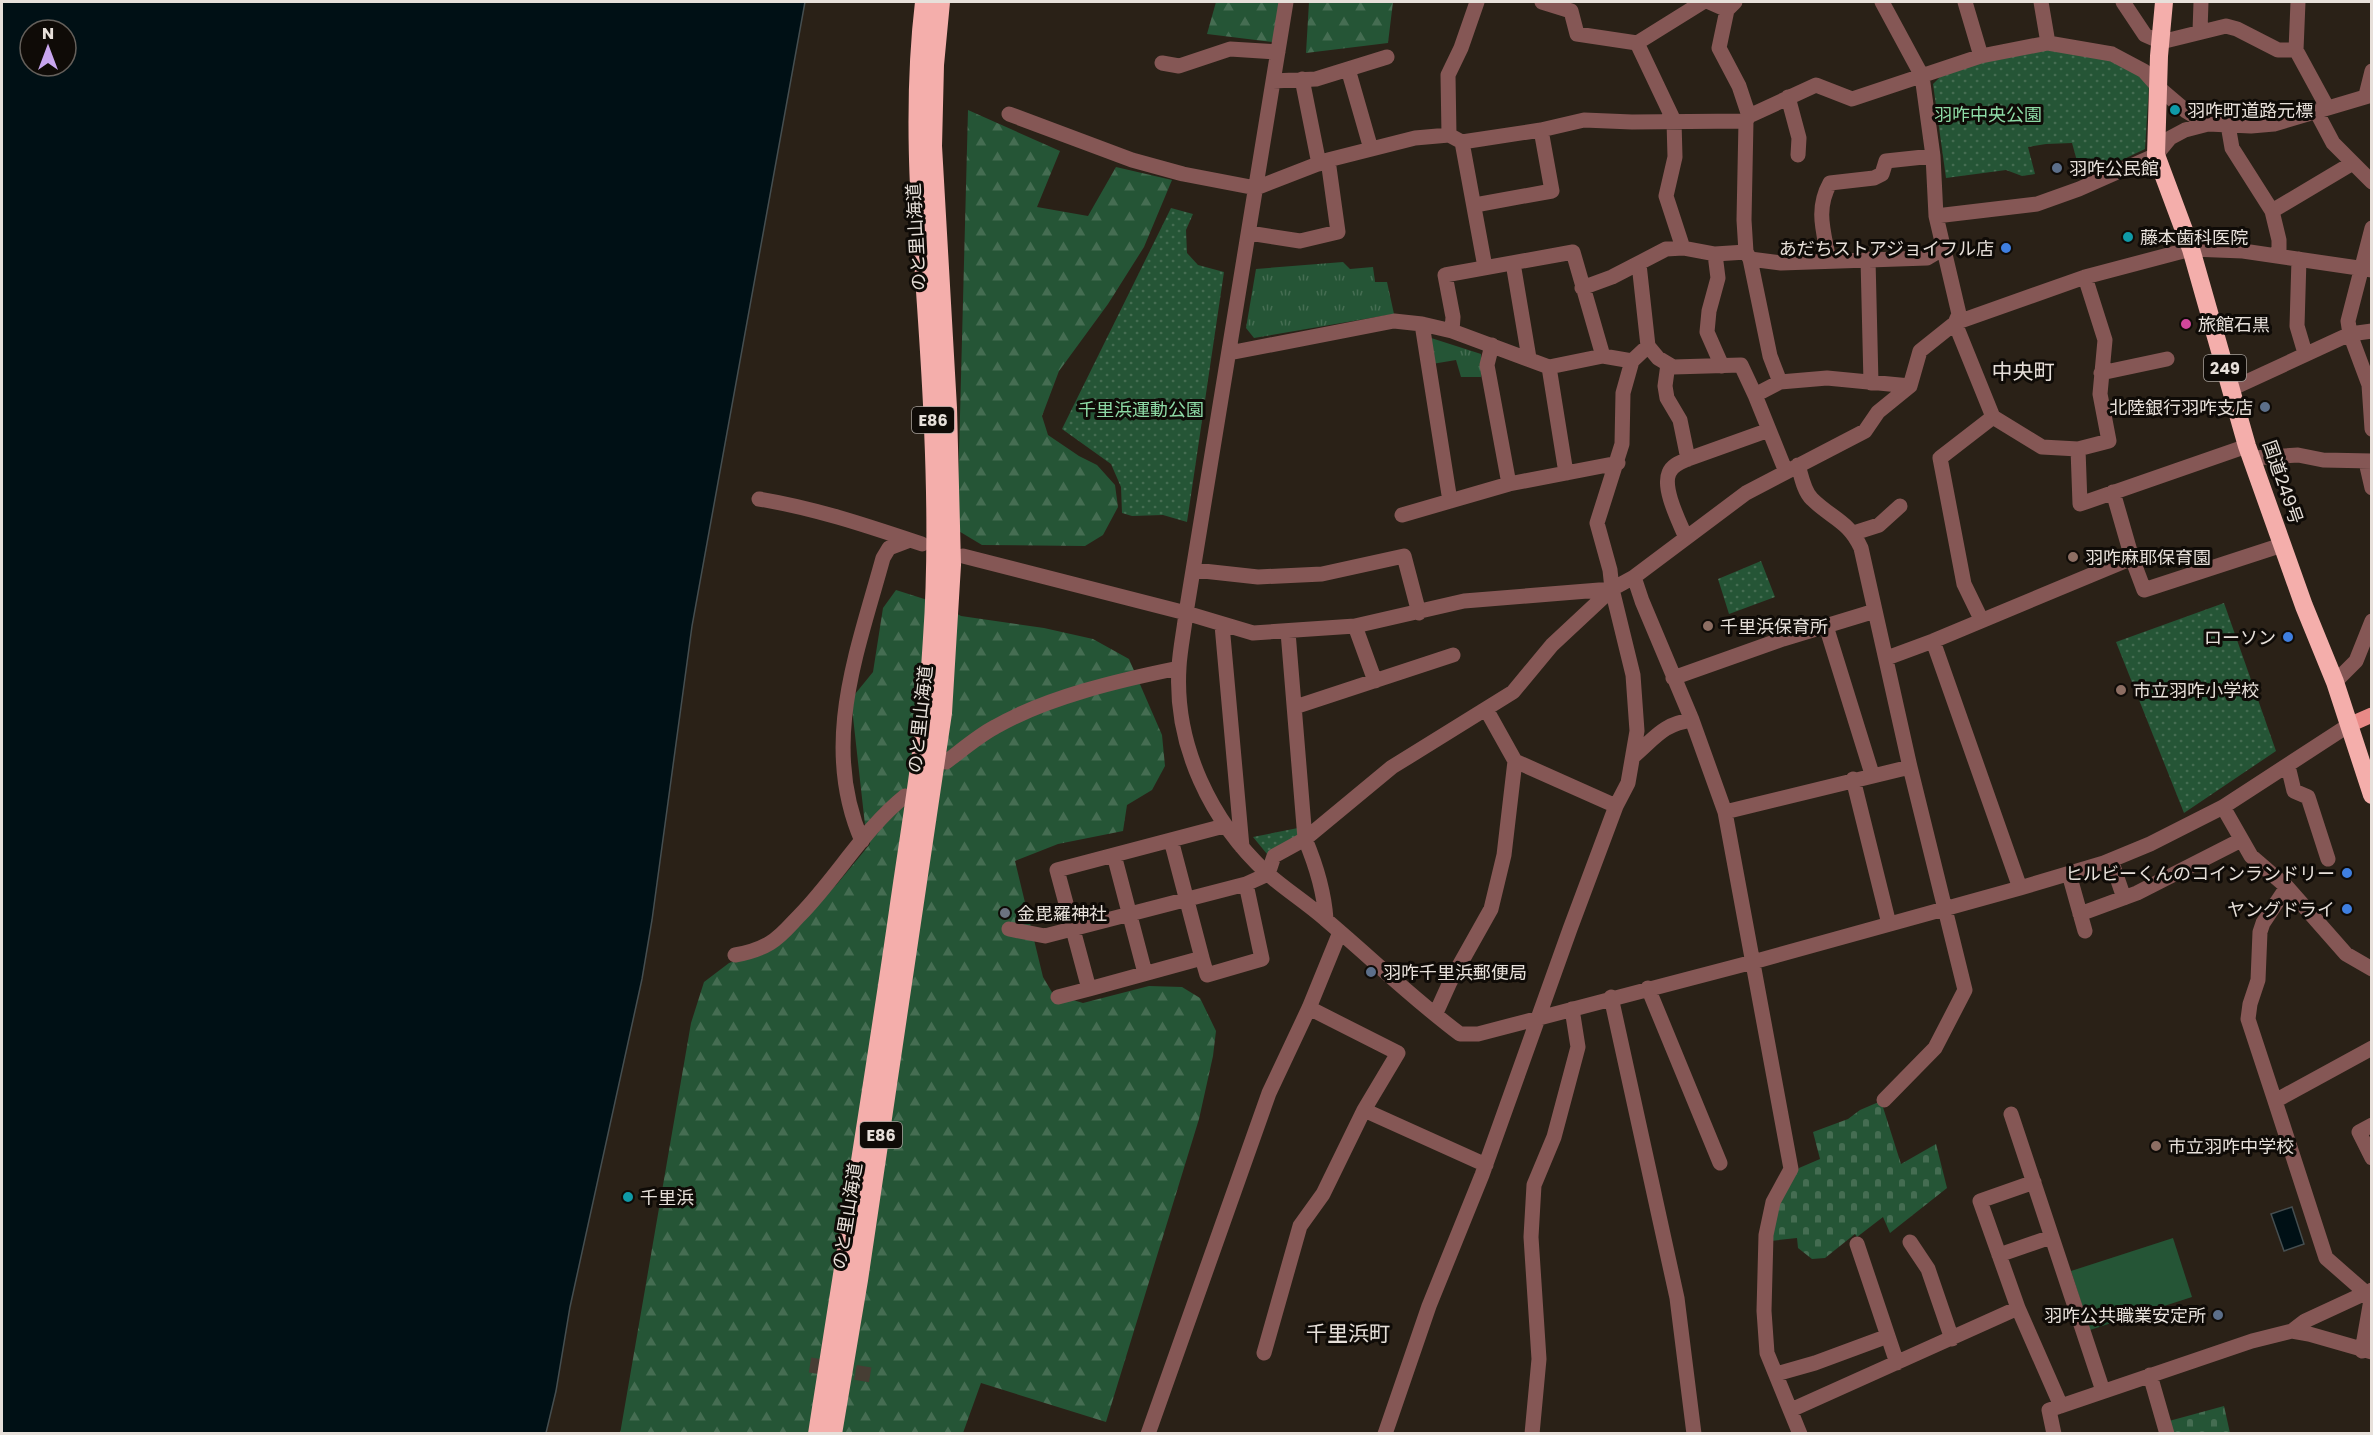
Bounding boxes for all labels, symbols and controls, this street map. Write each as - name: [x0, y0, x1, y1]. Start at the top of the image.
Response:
- north arrow: [18, 18, 78, 78]
- text: N: [42, 22, 54, 45]
- place label: 羽咋町道路元標: [2187, 98, 2313, 123]
- park label: 羽咋中央公園: [1934, 102, 2042, 127]
- marker: 羽咋町道路元標: [2168, 103, 2182, 117]
- place label: 羽咋公民館: [2069, 156, 2159, 181]
- marker: 羽咋公民館: [2050, 161, 2064, 175]
- street label: のと里山海道: [901, 182, 931, 292]
- place label: 藤本歯科医院: [2140, 225, 2248, 250]
- marker: 藤本歯科医院: [2121, 230, 2135, 244]
- place label: あだちストアジョイフル店: [1779, 236, 1994, 261]
- marker: あだちストアジョイフル店: [1999, 241, 2013, 255]
- place label: 旅館石黒: [2198, 312, 2270, 337]
- marker: 旅館石黒: [2179, 317, 2193, 331]
- road number: 249: [2204, 355, 2246, 381]
- district label: 中央町: [1992, 357, 2055, 386]
- place label: 北陸銀行羽咋支店: [2109, 395, 2253, 420]
- park label: 千里浜運動公園: [1078, 397, 1204, 422]
- marker: 北陸銀行羽咋支店: [2258, 400, 2272, 414]
- road number: E86: [912, 407, 954, 433]
- street label: 国道249号: [2257, 437, 2309, 527]
- place label: 羽咋麻耶保育園: [2085, 545, 2211, 570]
- marker: 羽咋麻耶保育園: [2066, 550, 2080, 564]
- place label: 千里浜保育所: [1720, 614, 1828, 639]
- marker: 千里浜保育所: [1701, 619, 1715, 633]
- place label: ローソン: [2204, 625, 2276, 650]
- marker: ローソン: [2281, 630, 2295, 644]
- street label: のと里山海道: [902, 664, 938, 774]
- place label: 市立羽咋小学校: [2133, 678, 2259, 703]
- marker: 市立羽咋小学校: [2114, 683, 2128, 697]
- place label: ヒルビーくんのコインランドリー: [2065, 861, 2335, 886]
- marker: ヒルビーくんのコインランドリー: [2340, 866, 2354, 880]
- place label: ヤングドライ: [2227, 897, 2335, 922]
- place label: 金毘羅神社: [1017, 901, 1107, 926]
- marker: ヤングドライ: [2340, 902, 2354, 916]
- marker: 金毘羅神社: [998, 906, 1012, 920]
- place label: 羽咋千里浜郵便局: [1383, 960, 1527, 985]
- marker: 羽咋千里浜郵便局: [1364, 965, 1378, 979]
- road number: E86: [860, 1122, 902, 1148]
- place label: 市立羽咋中学校: [2168, 1134, 2294, 1159]
- marker: 市立羽咋中学校: [2149, 1139, 2163, 1153]
- street label: のと里山海道: [826, 1161, 868, 1271]
- place label: 千里浜: [640, 1185, 694, 1210]
- marker: 千里浜: [621, 1190, 635, 1204]
- place label: 羽咋公共職業安定所: [2044, 1303, 2206, 1328]
- marker: 羽咋公共職業安定所: [2211, 1308, 2225, 1322]
- district label: 千里浜町: [1306, 1319, 1390, 1348]

